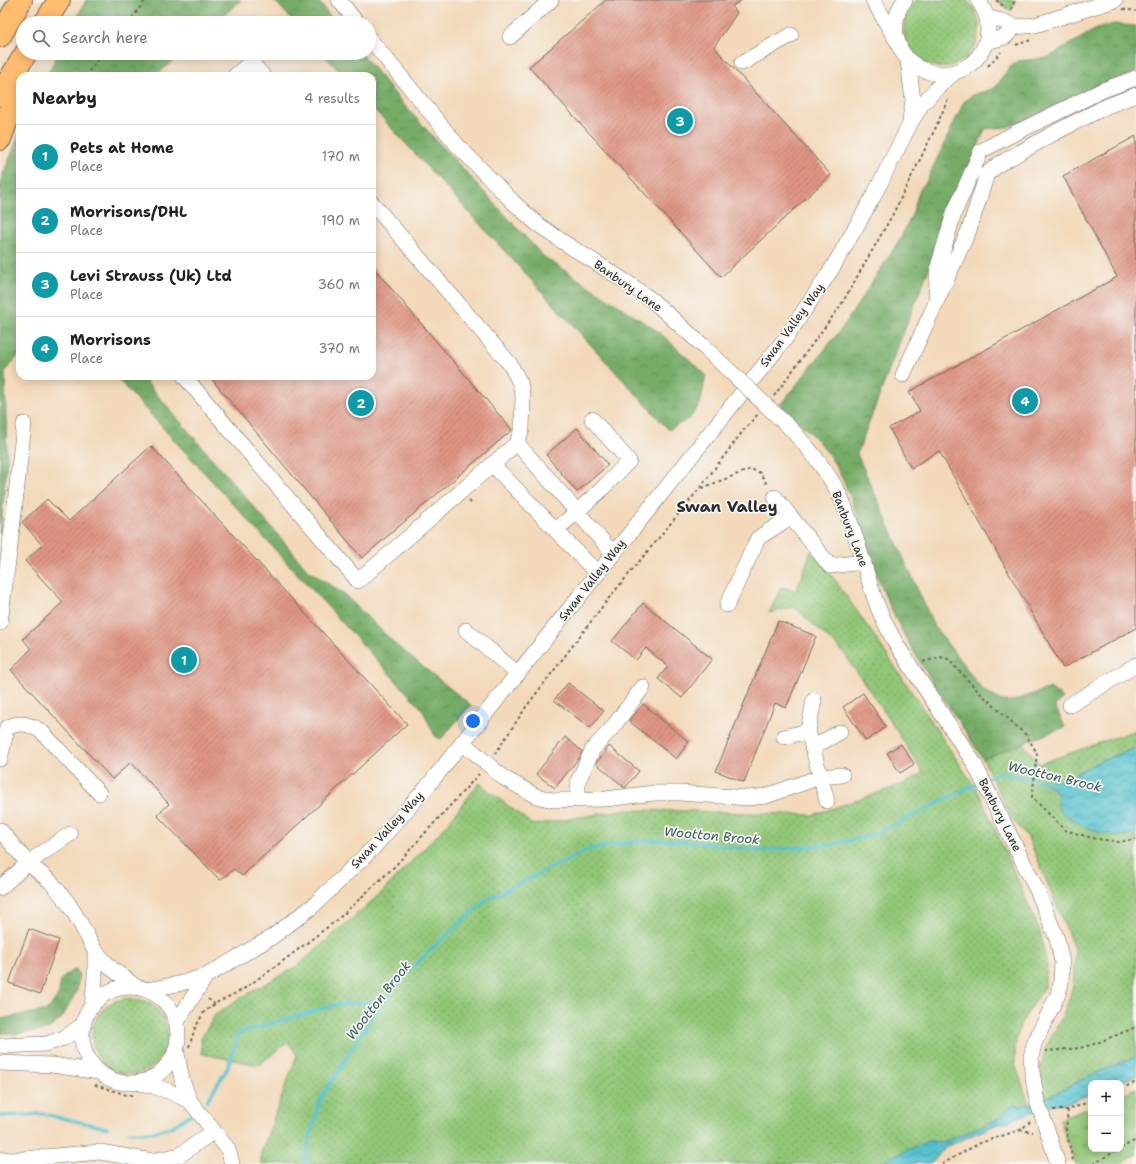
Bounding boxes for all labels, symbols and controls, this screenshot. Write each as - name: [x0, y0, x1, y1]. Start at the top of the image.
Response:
- search box: [16, 16, 376, 60]
- icon: search: [30, 27, 52, 49]
- text: Search here: [62, 28, 148, 48]
- text: Nearby: [32, 87, 97, 109]
- text: 4 results: [304, 90, 360, 107]
- pin: 3: [667, 106, 693, 136]
- text: Pets at Home: [70, 138, 174, 158]
- text: 1: [42, 148, 48, 165]
- text: 170 m: [322, 148, 360, 165]
- text: Place: [70, 158, 103, 175]
- text: Morrisons/DHL: [70, 202, 187, 222]
- text: 2: [40, 212, 50, 229]
- text: 190 m: [321, 212, 360, 229]
- text: Place: [70, 222, 103, 239]
- street label: Banbury Lane: [591, 256, 666, 316]
- text: Levi Strauss (Uk) Ltd: [70, 266, 232, 286]
- text: 3: [40, 276, 50, 293]
- text: 360 m: [318, 276, 360, 293]
- street label: Swan Valley Way: [756, 280, 828, 370]
- text: Place: [70, 286, 103, 303]
- text: Morrisons: [70, 330, 151, 350]
- text: 4: [40, 340, 50, 357]
- text: 370 m: [318, 340, 360, 357]
- text: Place: [70, 350, 103, 367]
- pin: 4: [1012, 386, 1038, 416]
- pin: 2: [348, 388, 374, 418]
- street label: Banbury Lane: [828, 489, 872, 569]
- district label: Swan Valley: [676, 496, 778, 517]
- street label: Swan Valley Way: [555, 536, 629, 624]
- pin: 1: [171, 645, 197, 675]
- your location: [463, 711, 483, 731]
- water label: Wootton Brook: [1006, 757, 1104, 796]
- street label: Banbury Lane: [975, 776, 1025, 854]
- street label: Swan Valley Way: [347, 788, 427, 872]
- water label: Wootton Brook: [664, 823, 761, 848]
- water label: Wootton Brook: [342, 957, 415, 1043]
- map controls: [1088, 1080, 1124, 1152]
- button: +: [1088, 1080, 1124, 1116]
- button: −: [1088, 1116, 1124, 1152]

